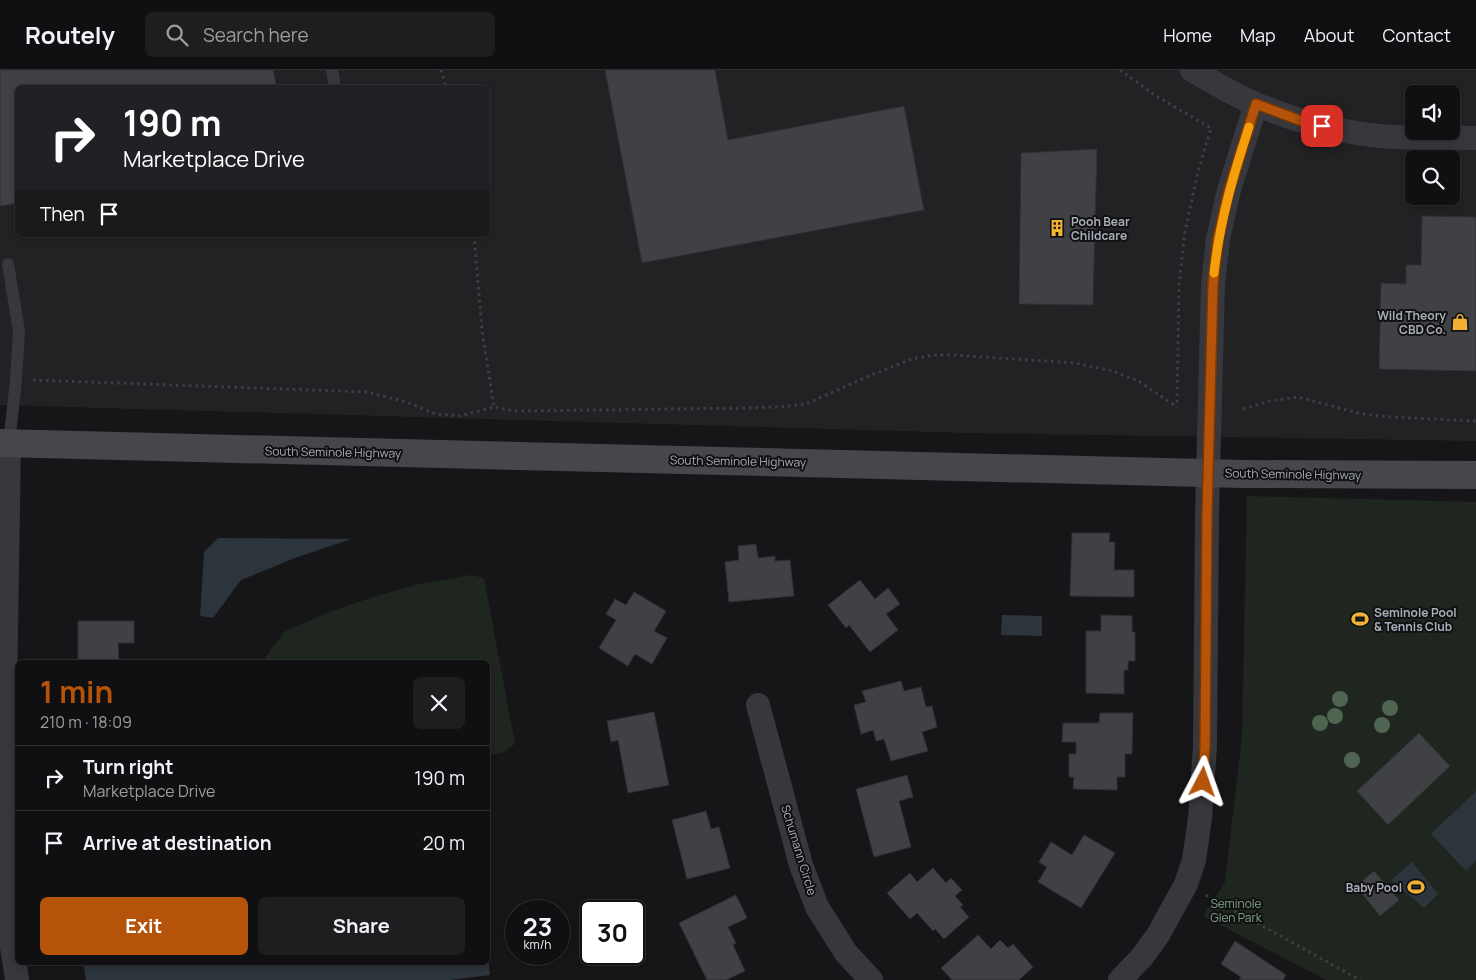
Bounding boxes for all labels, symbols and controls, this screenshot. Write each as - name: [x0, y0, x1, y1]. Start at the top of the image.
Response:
- search box: [145, 12, 495, 57]
- text: Routely: [25, 18, 115, 51]
- icon: search: [163, 21, 191, 49]
- text: Search here: [203, 22, 309, 48]
- text: Home: [1163, 23, 1212, 47]
- text: Map: [1240, 23, 1276, 47]
- text: About: [1304, 23, 1354, 47]
- text: Contact: [1382, 23, 1451, 47]
- map controls: [1405, 85, 1460, 205]
- button: sound: [1405, 85, 1460, 140]
- text: 190 m: [123, 99, 222, 147]
- icon: right: [40, 105, 105, 170]
- pin: [1301, 105, 1343, 147]
- icon: arrive: [1308, 112, 1336, 140]
- text: Marketplace Drive: [123, 144, 305, 174]
- button: search: [1405, 150, 1460, 205]
- icon: arrive: [95, 200, 123, 228]
- text: Then: [40, 201, 85, 227]
- place label: Pooh Bear Childcare: [1071, 213, 1130, 244]
- building icon: Pooh Bear Childcare: [1047, 218, 1067, 238]
- place label: Wild Theory CBD Co.: [1377, 307, 1446, 338]
- shop icon: Wild Theory CBD Co.: [1450, 312, 1470, 332]
- street label: South Seminole Highway: [265, 442, 402, 462]
- street label: South Seminole Highway: [670, 451, 807, 471]
- street label: South Seminole Highway: [1225, 464, 1362, 484]
- place label: Seminole Pool & Tennis Club: [1374, 604, 1457, 635]
- sports icon: Seminole Pool & Tennis Club: [1350, 609, 1370, 629]
- text: 1 min: [40, 671, 113, 712]
- button: close: [413, 677, 465, 729]
- text: 210 m · 18:09: [40, 711, 132, 733]
- text: Turn right: [83, 754, 173, 780]
- position arrow: [1176, 755, 1228, 807]
- icon: right: [40, 764, 68, 792]
- text: 190 m: [414, 765, 465, 791]
- text: Marketplace Drive: [83, 780, 215, 802]
- street label: Schumann Circle: [777, 803, 821, 897]
- icon: arrive: [40, 829, 68, 857]
- text: Arrive at destination: [83, 830, 272, 856]
- text: 20 m: [423, 830, 465, 856]
- sports icon: Baby Pool: [1406, 877, 1426, 897]
- place label: Baby Pool: [1346, 879, 1402, 896]
- park label: Seminole Glen Park: [1210, 895, 1263, 926]
- button: Exit: [40, 897, 248, 955]
- button: Share: [258, 897, 465, 955]
- speed limit sign: 30: [580, 900, 645, 965]
- text: 23: [523, 909, 552, 944]
- text: km/h: [524, 936, 551, 953]

